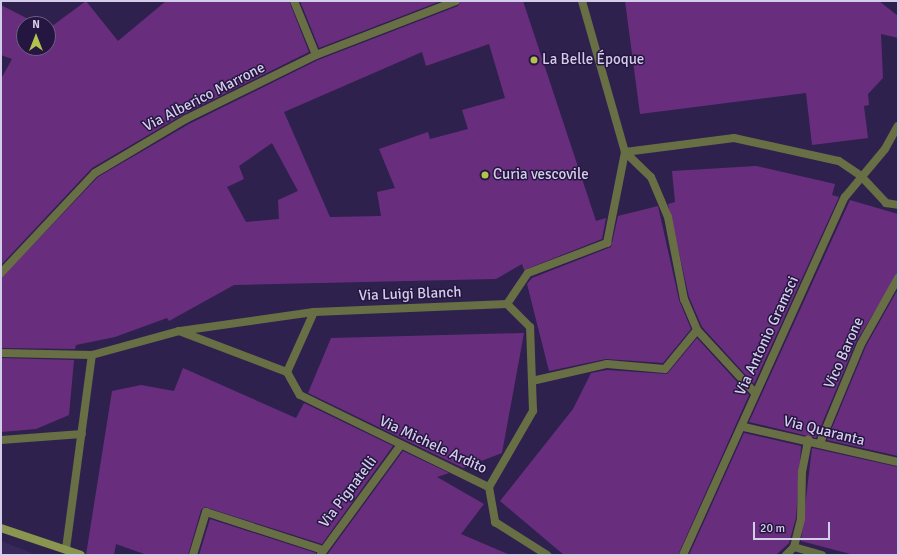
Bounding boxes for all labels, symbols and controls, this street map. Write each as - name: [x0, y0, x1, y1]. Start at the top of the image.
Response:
- north arrow: [16, 16, 56, 56]
- text: N: [32, 18, 40, 31]
- place label: La Belle Époque: [542, 51, 644, 69]
- marker: La Belle Époque: [529, 55, 539, 65]
- street label: Via Alberico Marrone: [140, 58, 268, 136]
- place label: Curia vescovile: [493, 166, 589, 184]
- marker: Curia vescovile: [480, 170, 490, 180]
- street label: Via Antonio Gramsci: [731, 273, 803, 399]
- street label: Via Luigi Blanch: [358, 283, 462, 305]
- street label: Vico Barone: [820, 315, 868, 391]
- street label: Via Michele Ardito: [376, 412, 490, 478]
- street label: Via Quaranta: [781, 412, 867, 450]
- street label: Via Pignatelli: [315, 453, 381, 531]
- scale bar: [755, 514, 832, 540]
- text: 20 m: [760, 521, 785, 536]

